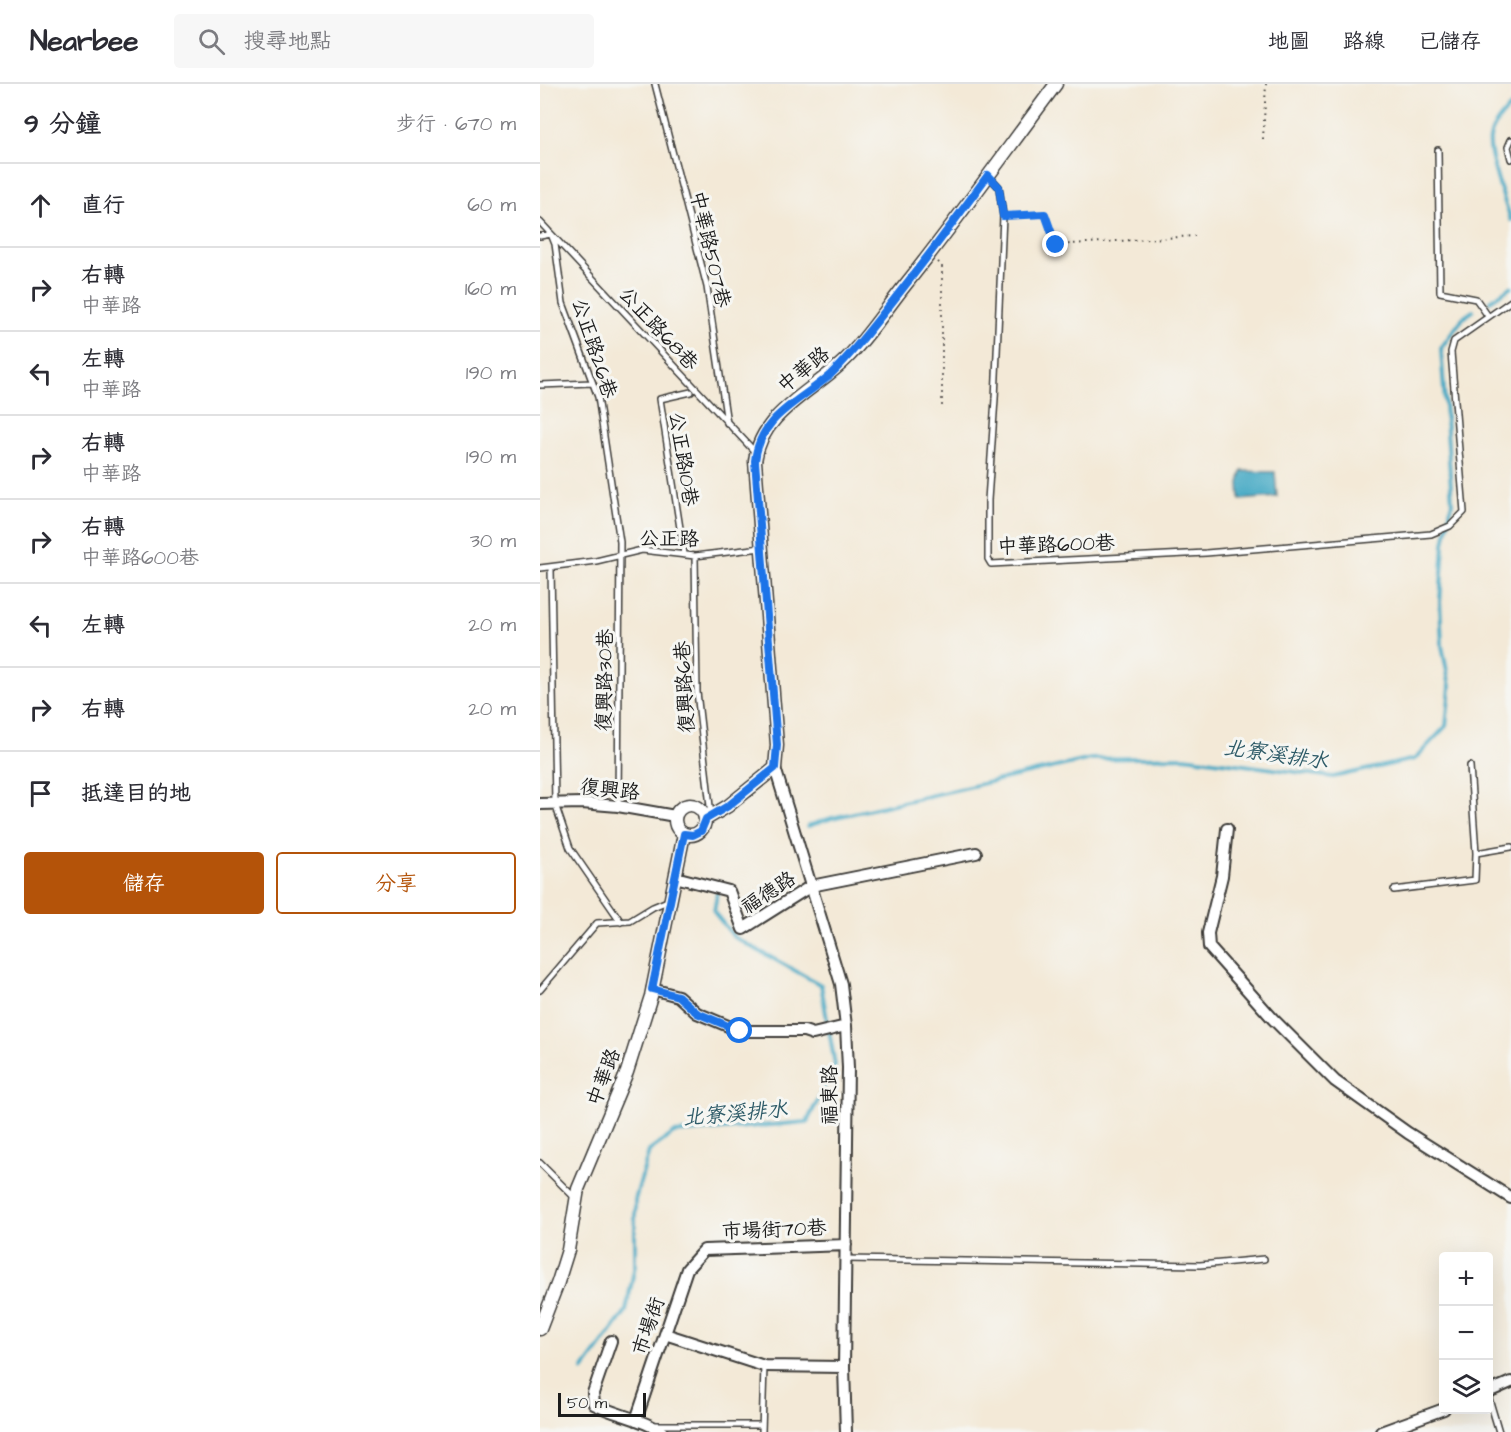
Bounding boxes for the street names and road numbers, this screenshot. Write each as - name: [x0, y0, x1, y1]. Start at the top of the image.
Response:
- street label: 中華路507巷: [683, 188, 737, 311]
- street label: 公正路68巷: [612, 281, 705, 378]
- street label: 公正路26巷: [565, 295, 624, 403]
- street label: 中華路: [772, 339, 837, 400]
- street label: 公正路10巷: [662, 410, 704, 509]
- street label: 公正路: [639, 524, 700, 554]
- street label: 中華路600巷: [997, 529, 1116, 561]
- street label: 復興路30巷: [590, 627, 620, 732]
- street label: 復興路6巷: [669, 639, 701, 734]
- street label: 復興路: [579, 773, 642, 807]
- street label: 福德路: [736, 864, 802, 921]
- street label: 中華路: [580, 1043, 628, 1110]
- street label: 福東路: [816, 1064, 844, 1125]
- street label: 市場街70巷: [721, 1214, 828, 1246]
- street label: 市場街: [626, 1293, 672, 1359]

